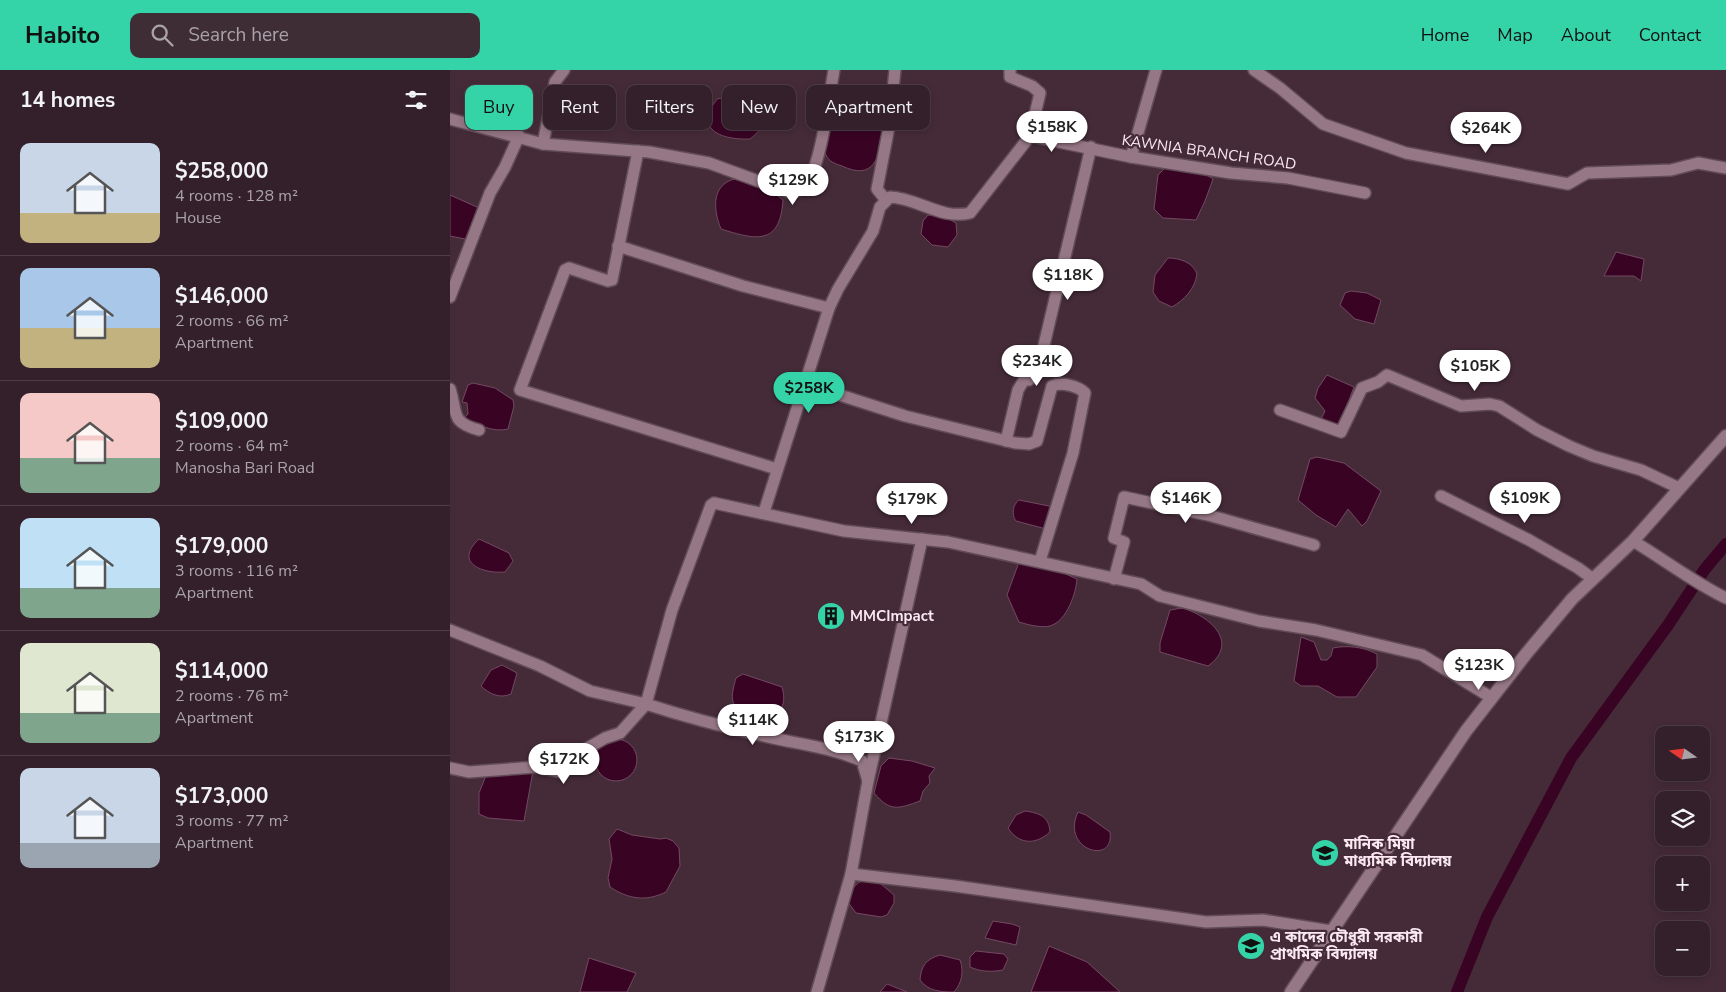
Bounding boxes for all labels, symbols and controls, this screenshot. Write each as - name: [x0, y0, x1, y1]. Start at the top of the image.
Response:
- search box: [130, 13, 480, 58]
- text: Habito: [25, 19, 100, 51]
- icon: search: [148, 21, 176, 49]
- text: Search here: [188, 22, 289, 48]
- text: Home: [1421, 23, 1469, 47]
- text: Map: [1497, 23, 1533, 47]
- text: About: [1561, 23, 1611, 47]
- text: Contact: [1639, 23, 1701, 47]
- chip: Buy: [465, 85, 533, 130]
- chip: Rent: [543, 85, 616, 130]
- chip: Filters: [626, 85, 712, 130]
- chip: New: [722, 85, 796, 130]
- chip: Apartment: [806, 85, 930, 130]
- text: 14 homes: [20, 86, 115, 114]
- icon: filters: [402, 86, 430, 114]
- pin: $158K: [1017, 111, 1087, 153]
- pin: $264K: [1451, 112, 1521, 154]
- text: $158K: [1027, 116, 1077, 138]
- text: $264K: [1461, 117, 1511, 139]
- street label: KAWNIA BRANCH ROAD: [1120, 130, 1298, 174]
- text: $258,000: [175, 157, 268, 185]
- icon: home: [60, 163, 120, 223]
- pin: $129K: [758, 164, 828, 206]
- text: $129K: [768, 169, 818, 191]
- text: 4 rooms · 128 m²: [175, 185, 298, 207]
- text: House: [175, 207, 221, 229]
- pin: $118K: [1033, 258, 1103, 301]
- text: $118K: [1043, 264, 1093, 286]
- text: $146,000: [175, 282, 268, 310]
- icon: home: [60, 288, 120, 348]
- text: 2 rooms · 66 m²: [175, 310, 288, 332]
- text: Apartment: [175, 332, 253, 354]
- pin: $234K: [1002, 344, 1072, 387]
- text: $234K: [1012, 350, 1062, 372]
- pin: $105K: [1440, 350, 1510, 392]
- text: $105K: [1450, 355, 1500, 377]
- pin: $258K: [774, 372, 844, 414]
- text: $258K: [784, 377, 834, 399]
- text: $109,000: [175, 407, 268, 435]
- icon: home: [60, 413, 120, 473]
- text: 2 rooms · 64 m²: [175, 435, 288, 457]
- text: Manosha Bari Road: [175, 457, 315, 479]
- pin: $179K: [877, 482, 947, 525]
- pin: $146K: [1151, 482, 1221, 524]
- pin: $109K: [1490, 482, 1560, 524]
- text: $146K: [1161, 487, 1211, 509]
- text: $109K: [1500, 487, 1550, 509]
- text: $179K: [887, 488, 937, 510]
- text: $179,000: [175, 532, 268, 560]
- icon: home: [60, 538, 120, 598]
- text: 3 rooms · 116 m²: [175, 560, 298, 582]
- text: Apartment: [175, 582, 253, 604]
- building icon: MMCImpact: [816, 601, 846, 631]
- place label: MMCImpact: [850, 606, 934, 626]
- pin: $123K: [1444, 648, 1514, 691]
- text: $123K: [1454, 654, 1504, 676]
- text: $114,000: [175, 657, 268, 685]
- icon: home: [60, 663, 120, 723]
- text: 2 rooms · 76 m²: [175, 685, 288, 707]
- pin: $114K: [718, 704, 788, 746]
- text: Apartment: [175, 707, 253, 729]
- text: $114K: [728, 709, 778, 731]
- pin: $173K: [824, 720, 894, 763]
- text: $173K: [834, 726, 884, 748]
- north arrow: [1655, 726, 1710, 781]
- map controls: [1655, 726, 1710, 976]
- pin: $172K: [529, 742, 599, 785]
- text: $172K: [539, 748, 589, 770]
- text: $173,000: [175, 782, 268, 810]
- icon: home: [60, 788, 120, 848]
- button: layers: [1655, 791, 1710, 846]
- text: 3 rooms · 77 m²: [175, 810, 288, 832]
- text: Apartment: [175, 832, 253, 854]
- place label: মানিক মিয়া মাধ্যমিক বিদ্যালয়: [1343, 834, 1452, 871]
- school or university icon: মানিক মিয়া মাধ্যমিক বিদ্যালয়: [1310, 838, 1340, 868]
- button: +: [1655, 856, 1710, 911]
- button: −: [1655, 921, 1710, 976]
- place label: এ কাদের চৌধুরী সরকারী প্রাথমিক বিদ্যালয়: [1270, 927, 1423, 964]
- school or university icon: এ কাদের চৌধুরী সরকারী প্রাথমিক বিদ্যালয়: [1236, 931, 1266, 961]

